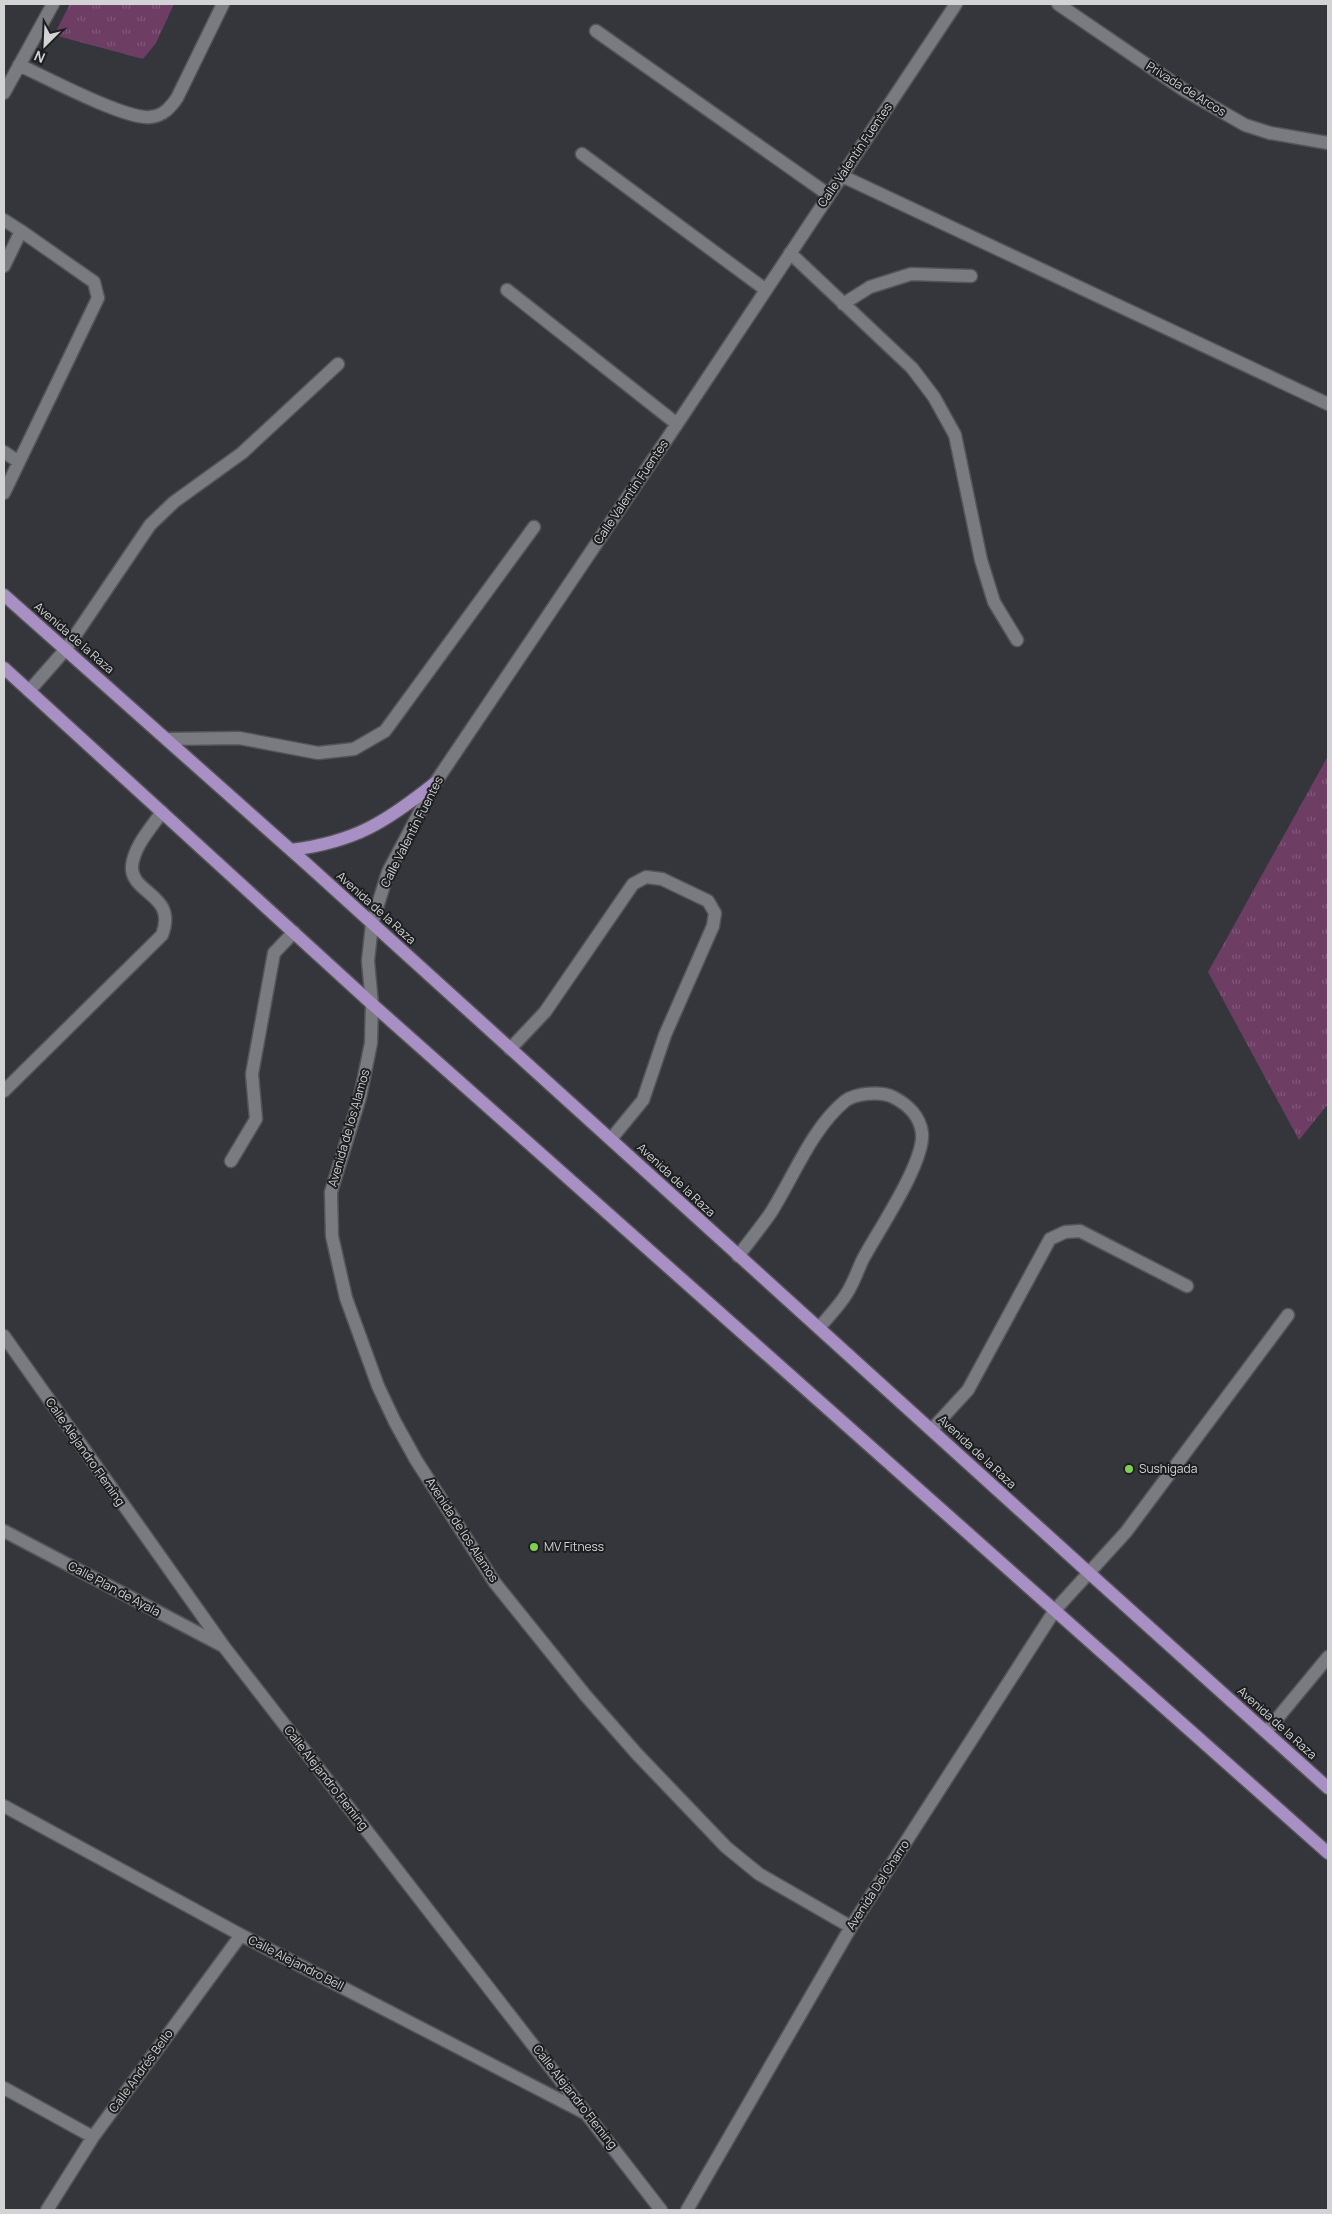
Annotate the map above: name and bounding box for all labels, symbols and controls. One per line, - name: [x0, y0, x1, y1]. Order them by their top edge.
- north arrow: [20, 20, 70, 70]
- text: N: [31, 47, 48, 68]
- street label: Privada de Arcos: [1143, 57, 1229, 120]
- street label: Calle Valentín Fuentes: [813, 99, 896, 210]
- street label: Calle Valentín Fuentes: [589, 436, 672, 547]
- street label: Avenida de la Raza: [31, 598, 118, 677]
- street label: Calle Valentín Fuentes: [376, 773, 447, 890]
- street label: Avenida de la Raza: [333, 867, 420, 948]
- street label: Avenida de los Alamos: [324, 1067, 373, 1189]
- street label: Avenida de la Raza: [634, 1139, 719, 1220]
- street label: Calle Alejandro Fleming: [42, 1394, 129, 1509]
- street label: Avenida de la Raza: [935, 1411, 1020, 1492]
- place label: Sushigada: [1139, 1460, 1197, 1477]
- marker: Sushigada: [1123, 1463, 1135, 1475]
- street label: Avenida de los Alamos: [422, 1474, 503, 1585]
- place label: MV Fitness: [544, 1538, 604, 1555]
- marker: MV Fitness: [528, 1541, 540, 1553]
- street label: Calle Plan de Ayala: [65, 1557, 163, 1620]
- street label: Avenida de la Raza: [1234, 1682, 1321, 1763]
- street label: Calle Alejandro Fleming: [280, 1722, 373, 1833]
- street label: Avenida Del Charro: [842, 1836, 913, 1933]
- street label: Calle Alejandro Bell: [245, 1931, 347, 1994]
- street label: Calle Andrés Bello: [105, 2026, 177, 2116]
- street label: Calle Alejandro Fleming: [529, 2041, 622, 2152]

